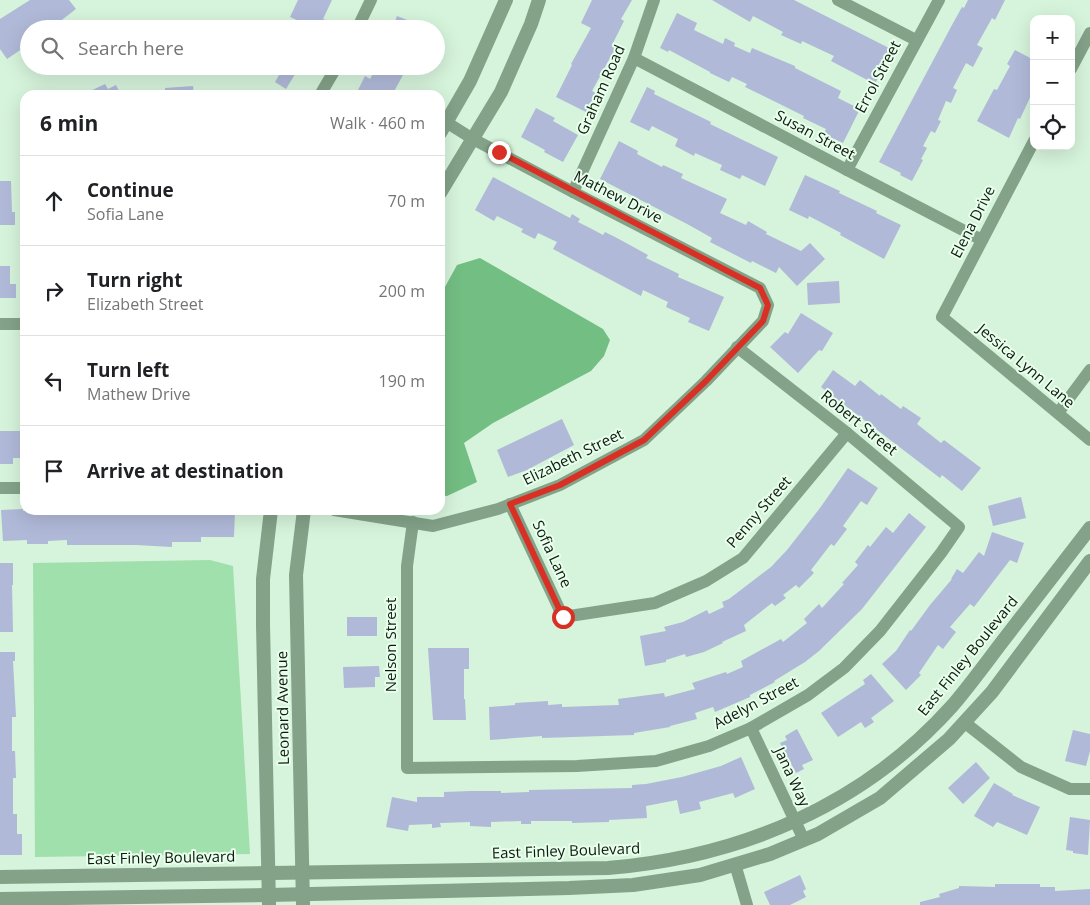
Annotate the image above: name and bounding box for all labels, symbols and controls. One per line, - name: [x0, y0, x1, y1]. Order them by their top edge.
- map controls: [1030, 15, 1075, 150]
- button: +: [1030, 15, 1075, 60]
- search box: [20, 20, 445, 75]
- icon: search: [38, 34, 66, 62]
- text: Search here: [78, 35, 184, 61]
- street label: Errol Street: [850, 37, 905, 116]
- street label: Graham Road: [571, 41, 629, 138]
- button: −: [1030, 60, 1075, 105]
- street label: Susan Street: [772, 105, 859, 164]
- button: locate: [1030, 105, 1075, 150]
- text: 6 min: [40, 109, 98, 137]
- text: Walk · 460 m: [330, 112, 425, 134]
- route end: [488, 141, 511, 164]
- street label: Mathew Drive: [571, 165, 666, 227]
- text: Continue: [87, 177, 174, 203]
- street label: Elena Drive: [945, 182, 999, 261]
- icon: ahead: [40, 187, 68, 215]
- text: 70 m: [388, 190, 425, 212]
- text: Sofia Lane: [87, 203, 164, 225]
- text: Turn right: [87, 267, 182, 293]
- icon: right: [40, 277, 68, 305]
- text: 200 m: [379, 280, 425, 302]
- text: Elizabeth Street: [87, 293, 204, 315]
- street label: Jessica Lynn Lane: [972, 317, 1080, 412]
- text: Turn left: [87, 357, 169, 383]
- icon: left: [40, 367, 68, 395]
- text: 190 m: [379, 370, 425, 392]
- text: Mathew Drive: [87, 383, 191, 405]
- street label: Robert Street: [817, 385, 902, 459]
- street label: Elizabeth Street: [519, 423, 626, 489]
- icon: arrive: [40, 457, 68, 485]
- text: Arrive at destination: [87, 458, 284, 484]
- street label: Penny Street: [721, 471, 795, 552]
- street label: Sofia Lane: [529, 517, 577, 590]
- street label: East Finley Boulevard: [913, 591, 1022, 719]
- street label: Nelson Street: [380, 598, 400, 692]
- route start: [552, 606, 575, 629]
- street label: Leonard Avenue: [271, 651, 293, 765]
- street label: Adelyn Street: [710, 671, 801, 733]
- street label: Jana Way: [770, 742, 816, 810]
- street label: East Finley Boulevard: [491, 837, 641, 863]
- street label: East Finley Boulevard: [86, 846, 235, 868]

